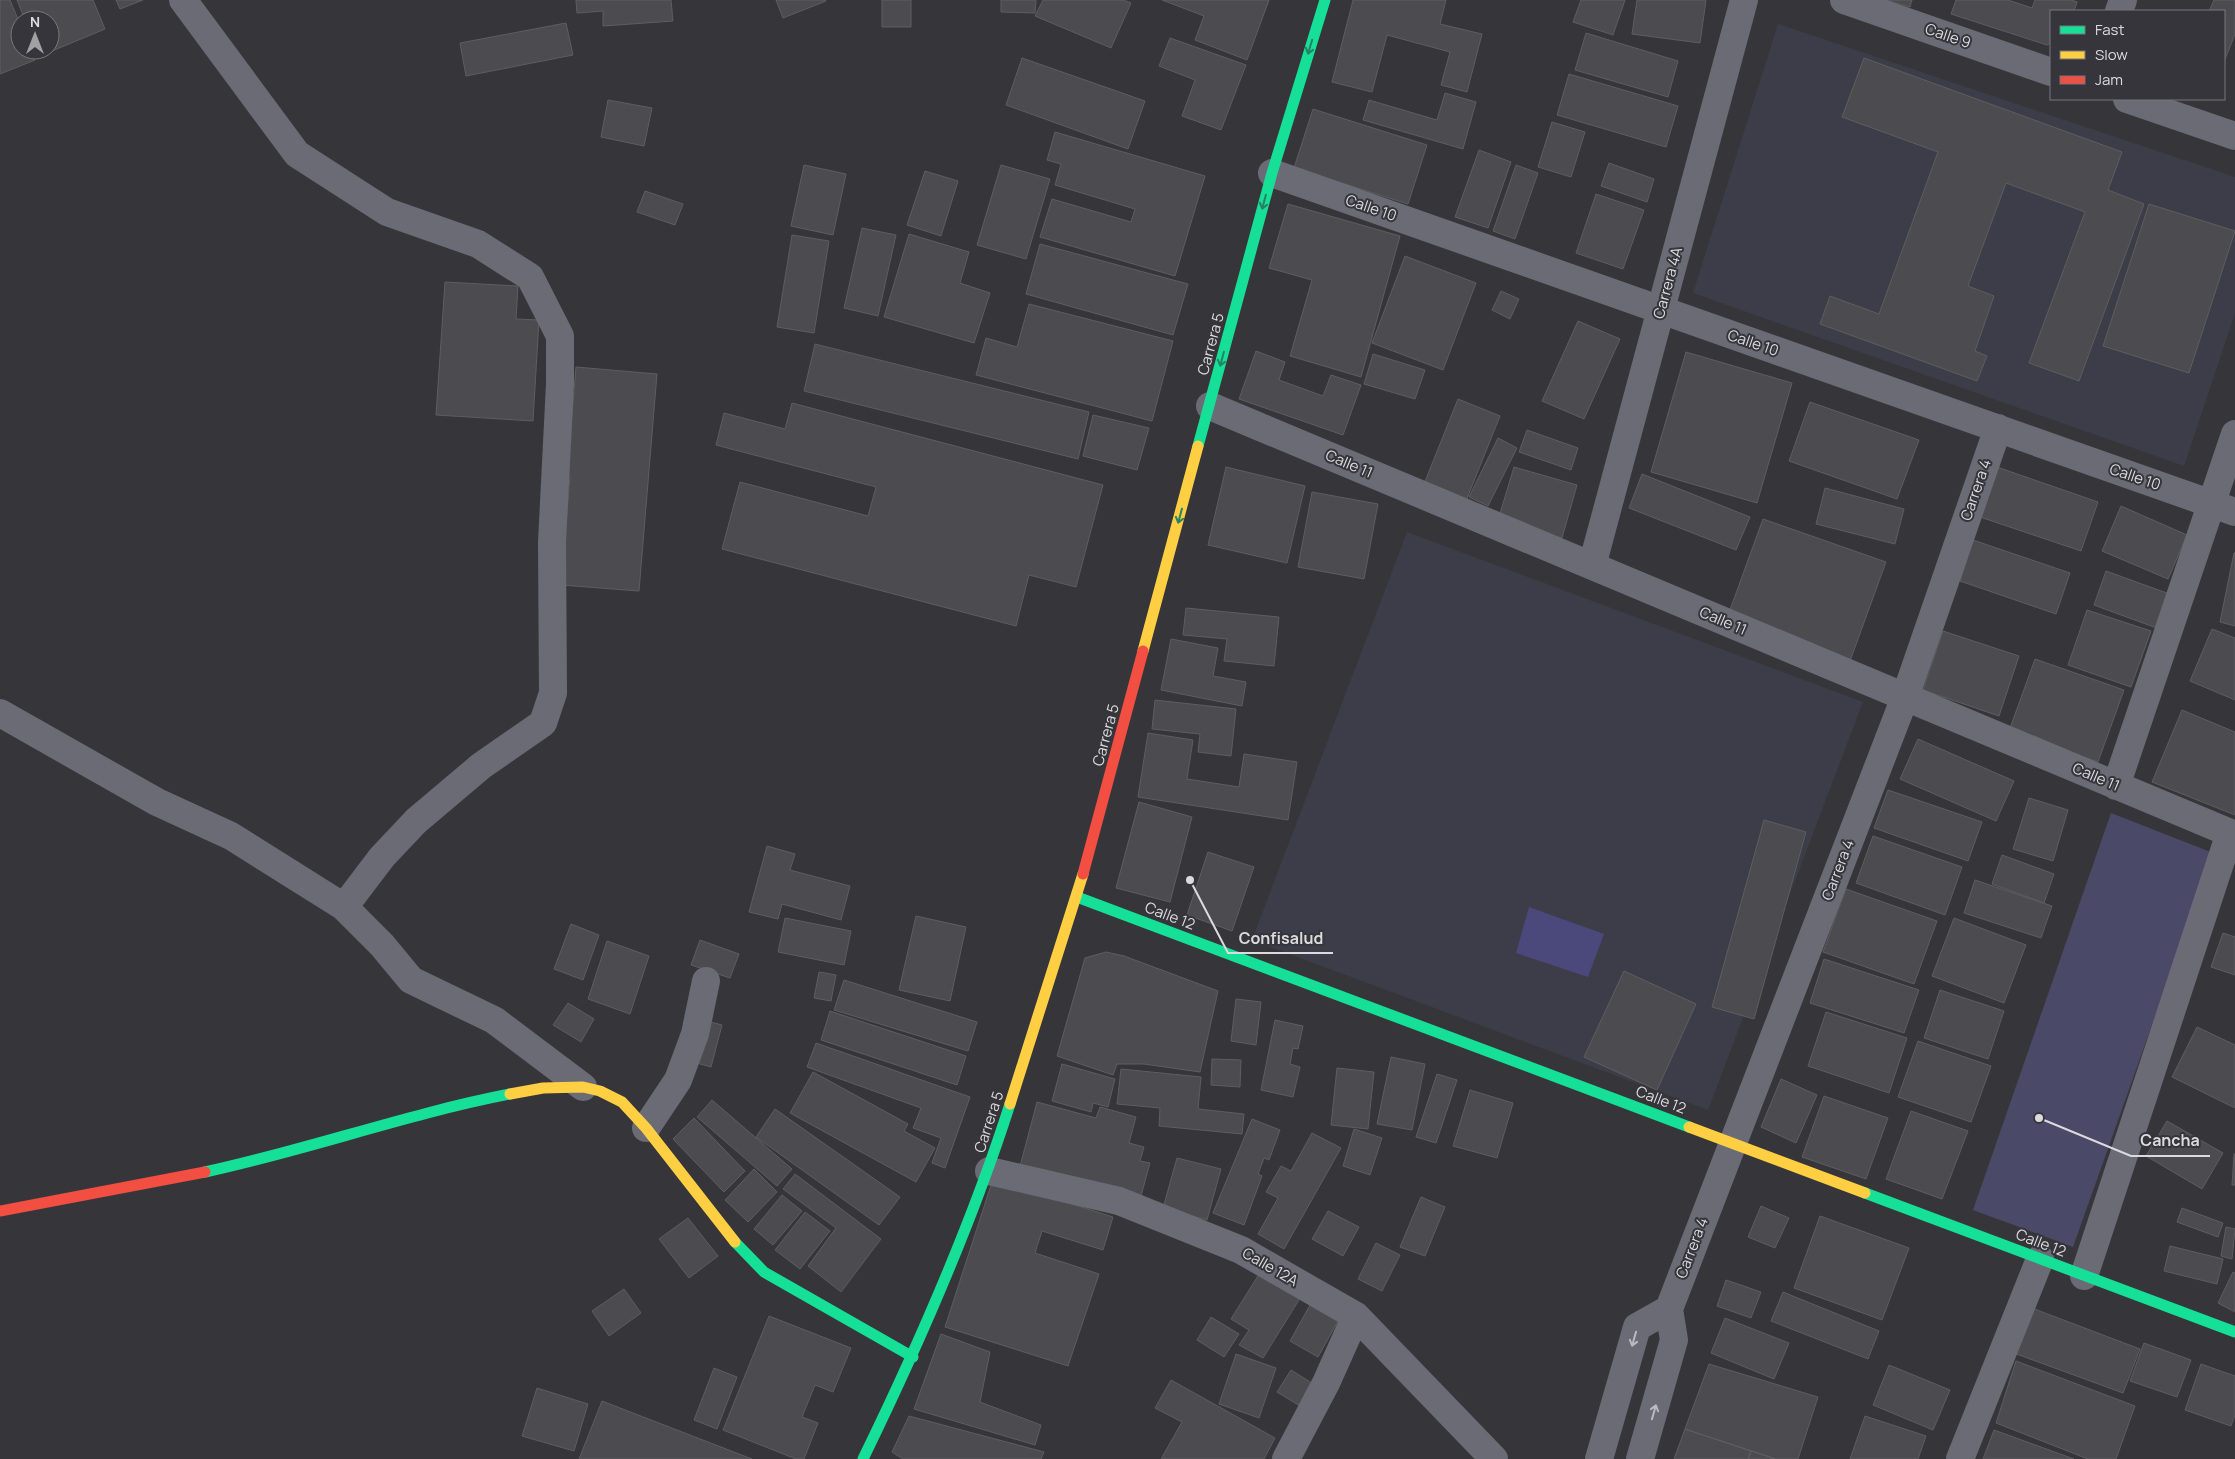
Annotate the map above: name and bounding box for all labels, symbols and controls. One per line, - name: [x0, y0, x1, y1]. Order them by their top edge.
- north arrow: [10, 10, 60, 60]
- legend: [2050, 10, 2225, 100]
- text: N: [30, 12, 40, 31]
- street label: Calle 9: [1922, 18, 1974, 53]
- text: Fast: [2095, 19, 2124, 40]
- one-way arrow: [1305, 38, 1315, 54]
- text: Slow: [2095, 44, 2128, 65]
- text: Jam: [2095, 69, 2123, 90]
- street label: Calle 10: [1343, 189, 1400, 226]
- one-way arrow: [1259, 194, 1268, 210]
- street label: Carrera 4A: [1648, 244, 1687, 321]
- street label: Carrera 5: [1192, 310, 1229, 377]
- street label: Calle 10: [1725, 324, 1782, 361]
- one-way arrow: [1217, 351, 1227, 367]
- street label: Calle 11: [1322, 444, 1376, 483]
- street label: Carrera 4: [1955, 456, 1996, 523]
- street label: Calle 10: [2107, 458, 2164, 495]
- one-way arrow: [1175, 508, 1185, 524]
- street label: Calle 11: [1696, 601, 1750, 640]
- street label: Carrera 5: [1087, 701, 1124, 768]
- street label: Calle 11: [2069, 757, 2123, 796]
- street label: Carrera 4: [1816, 836, 1859, 903]
- street label: Calle 12: [1142, 896, 1198, 935]
- callout: Confisalud: [1228, 922, 1333, 953]
- text: Confisalud: [1239, 927, 1323, 949]
- street label: Calle 12: [1633, 1080, 1689, 1119]
- street label: Carrera 5: [969, 1088, 1008, 1155]
- callout: Cancha: [2131, 1125, 2210, 1156]
- text: Cancha: [2140, 1129, 2200, 1151]
- street label: Carrera 4: [1670, 1214, 1713, 1281]
- street label: Calle 12: [2013, 1223, 2069, 1262]
- street label: Calle 12A: [1238, 1242, 1303, 1291]
- one-way arrow: [1628, 1331, 1638, 1347]
- one-way arrow: [1649, 1405, 1659, 1421]

